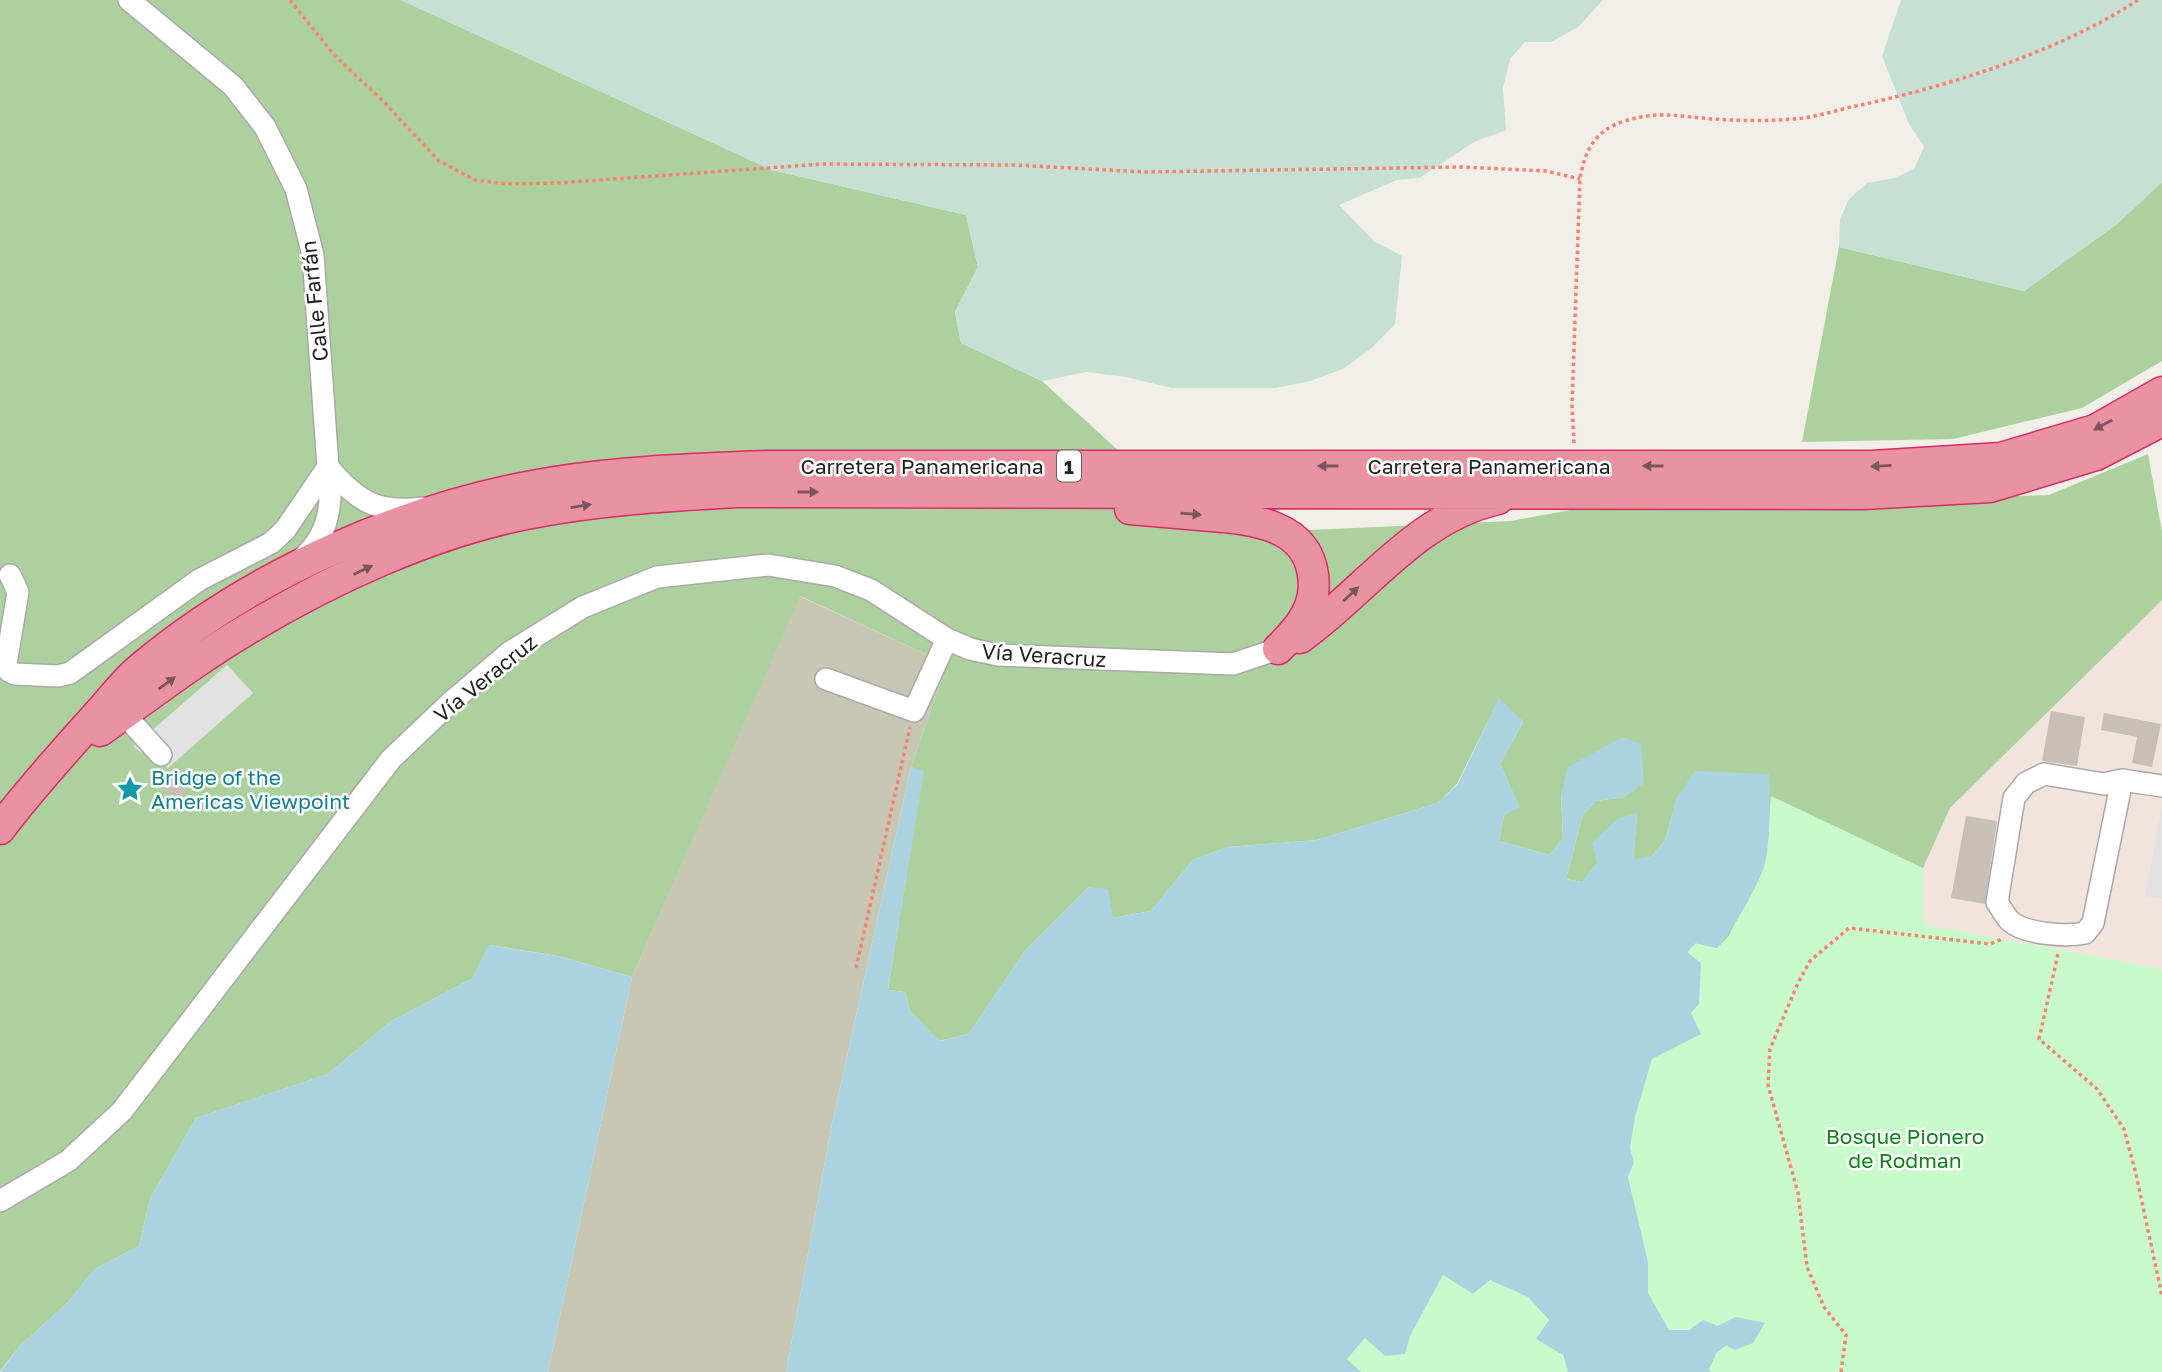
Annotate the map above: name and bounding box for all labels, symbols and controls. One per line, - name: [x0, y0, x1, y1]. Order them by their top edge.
- street label: Calle Farfán: [295, 239, 333, 363]
- one-way arrow: [2092, 419, 2112, 431]
- road number: 1: [1057, 450, 1081, 481]
- street label: Carretera Panamericana: [800, 453, 1044, 479]
- street label: Carretera Panamericana: [1367, 453, 1611, 479]
- one-way arrow: [1316, 460, 1338, 472]
- one-way arrow: [1642, 460, 1664, 472]
- one-way arrow: [1869, 460, 1891, 471]
- one-way arrow: [797, 486, 819, 498]
- one-way arrow: [570, 500, 592, 511]
- one-way arrow: [1180, 509, 1202, 520]
- one-way arrow: [353, 564, 374, 575]
- one-way arrow: [1342, 586, 1359, 602]
- street label: Vía Veracruz: [428, 629, 542, 727]
- street label: Vía Veracruz: [981, 638, 1107, 672]
- one-way arrow: [158, 676, 176, 690]
- place label: Bridge of the Americas Viewpoint: [151, 764, 350, 814]
- place icon: Bridge of the Americas Viewpoint: [115, 774, 145, 804]
- park label: Bosque Pionero de Rodman: [1826, 1123, 1984, 1173]

